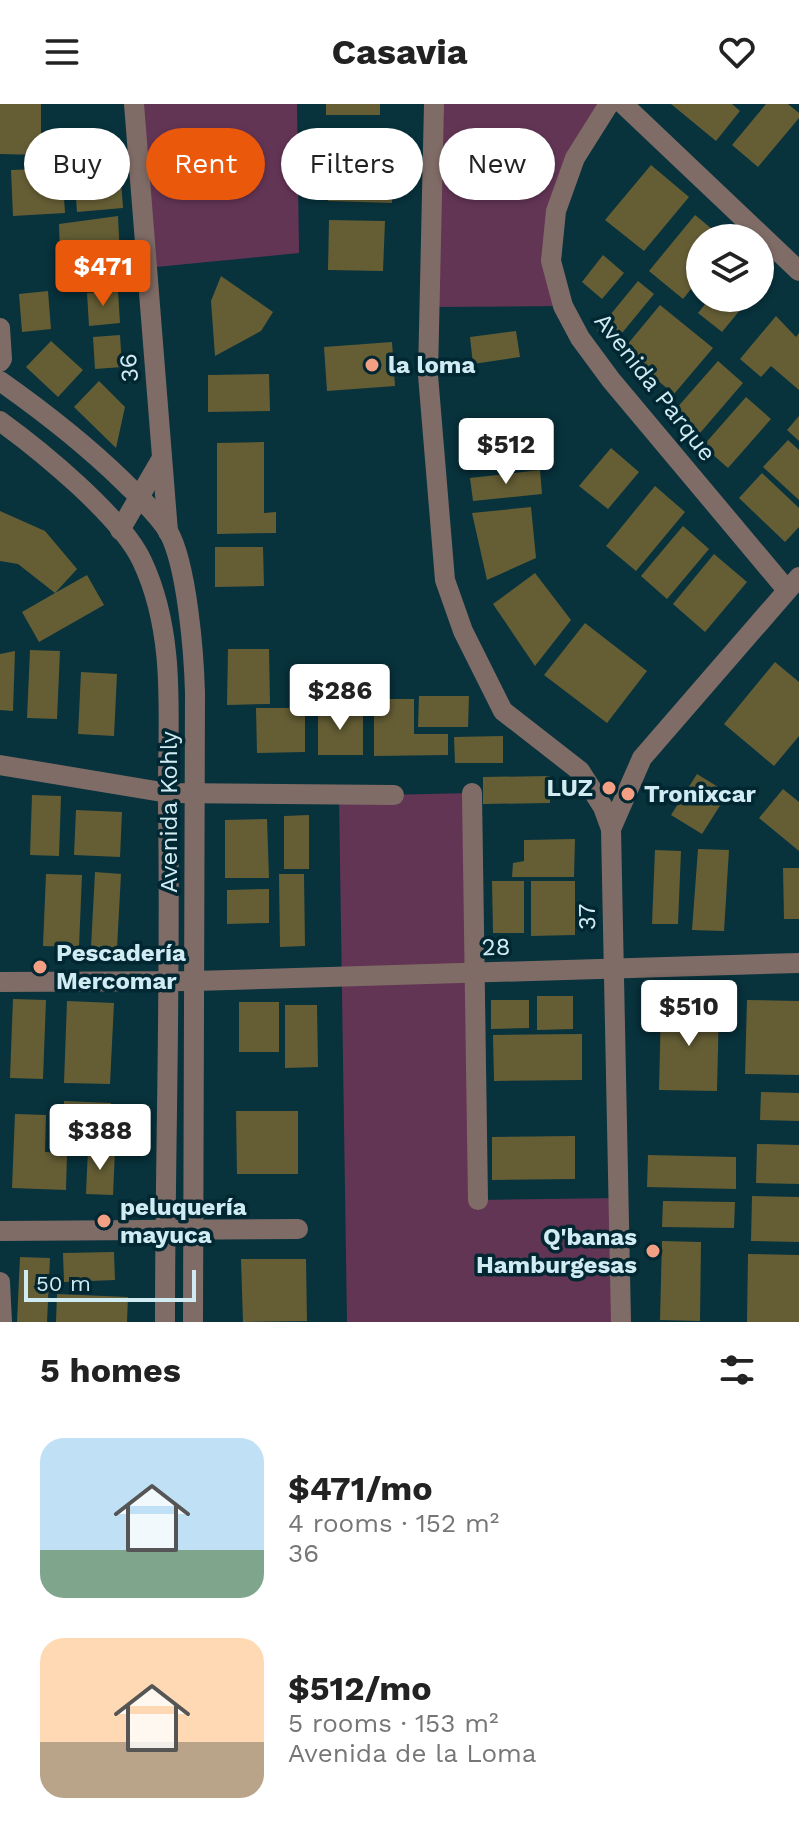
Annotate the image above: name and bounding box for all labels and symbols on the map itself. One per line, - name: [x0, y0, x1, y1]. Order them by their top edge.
- pin: $471: [56, 240, 150, 308]
- street label: Avenida Parque: [588, 307, 722, 467]
- place label: la loma: [388, 351, 475, 379]
- street label: 36: [114, 353, 144, 383]
- marker: la loma: [363, 356, 381, 374]
- pin: $512: [459, 418, 553, 486]
- pin: $286: [293, 664, 387, 732]
- street label: Avenida Kohly: [155, 730, 183, 893]
- place label: LUZ: [546, 774, 593, 802]
- marker: LUZ: [600, 779, 618, 797]
- place label: Tronixcar: [644, 780, 757, 808]
- marker: Tronixcar: [619, 785, 637, 803]
- street label: 37: [573, 904, 601, 930]
- street label: 28: [481, 933, 511, 961]
- place label: Pescadería Mercomar: [56, 939, 186, 995]
- marker: Pescadería Mercomar: [31, 958, 49, 976]
- pin: $510: [642, 980, 736, 1048]
- pin: $388: [53, 1104, 147, 1172]
- place label: peluquería mayuca: [120, 1193, 247, 1249]
- marker: peluquería mayuca: [95, 1212, 113, 1230]
- place label: Q'banas Hamburgesas: [476, 1223, 637, 1279]
- marker: Q'banas Hamburgesas: [644, 1242, 662, 1260]
- scale bar: [24, 1266, 196, 1302]

